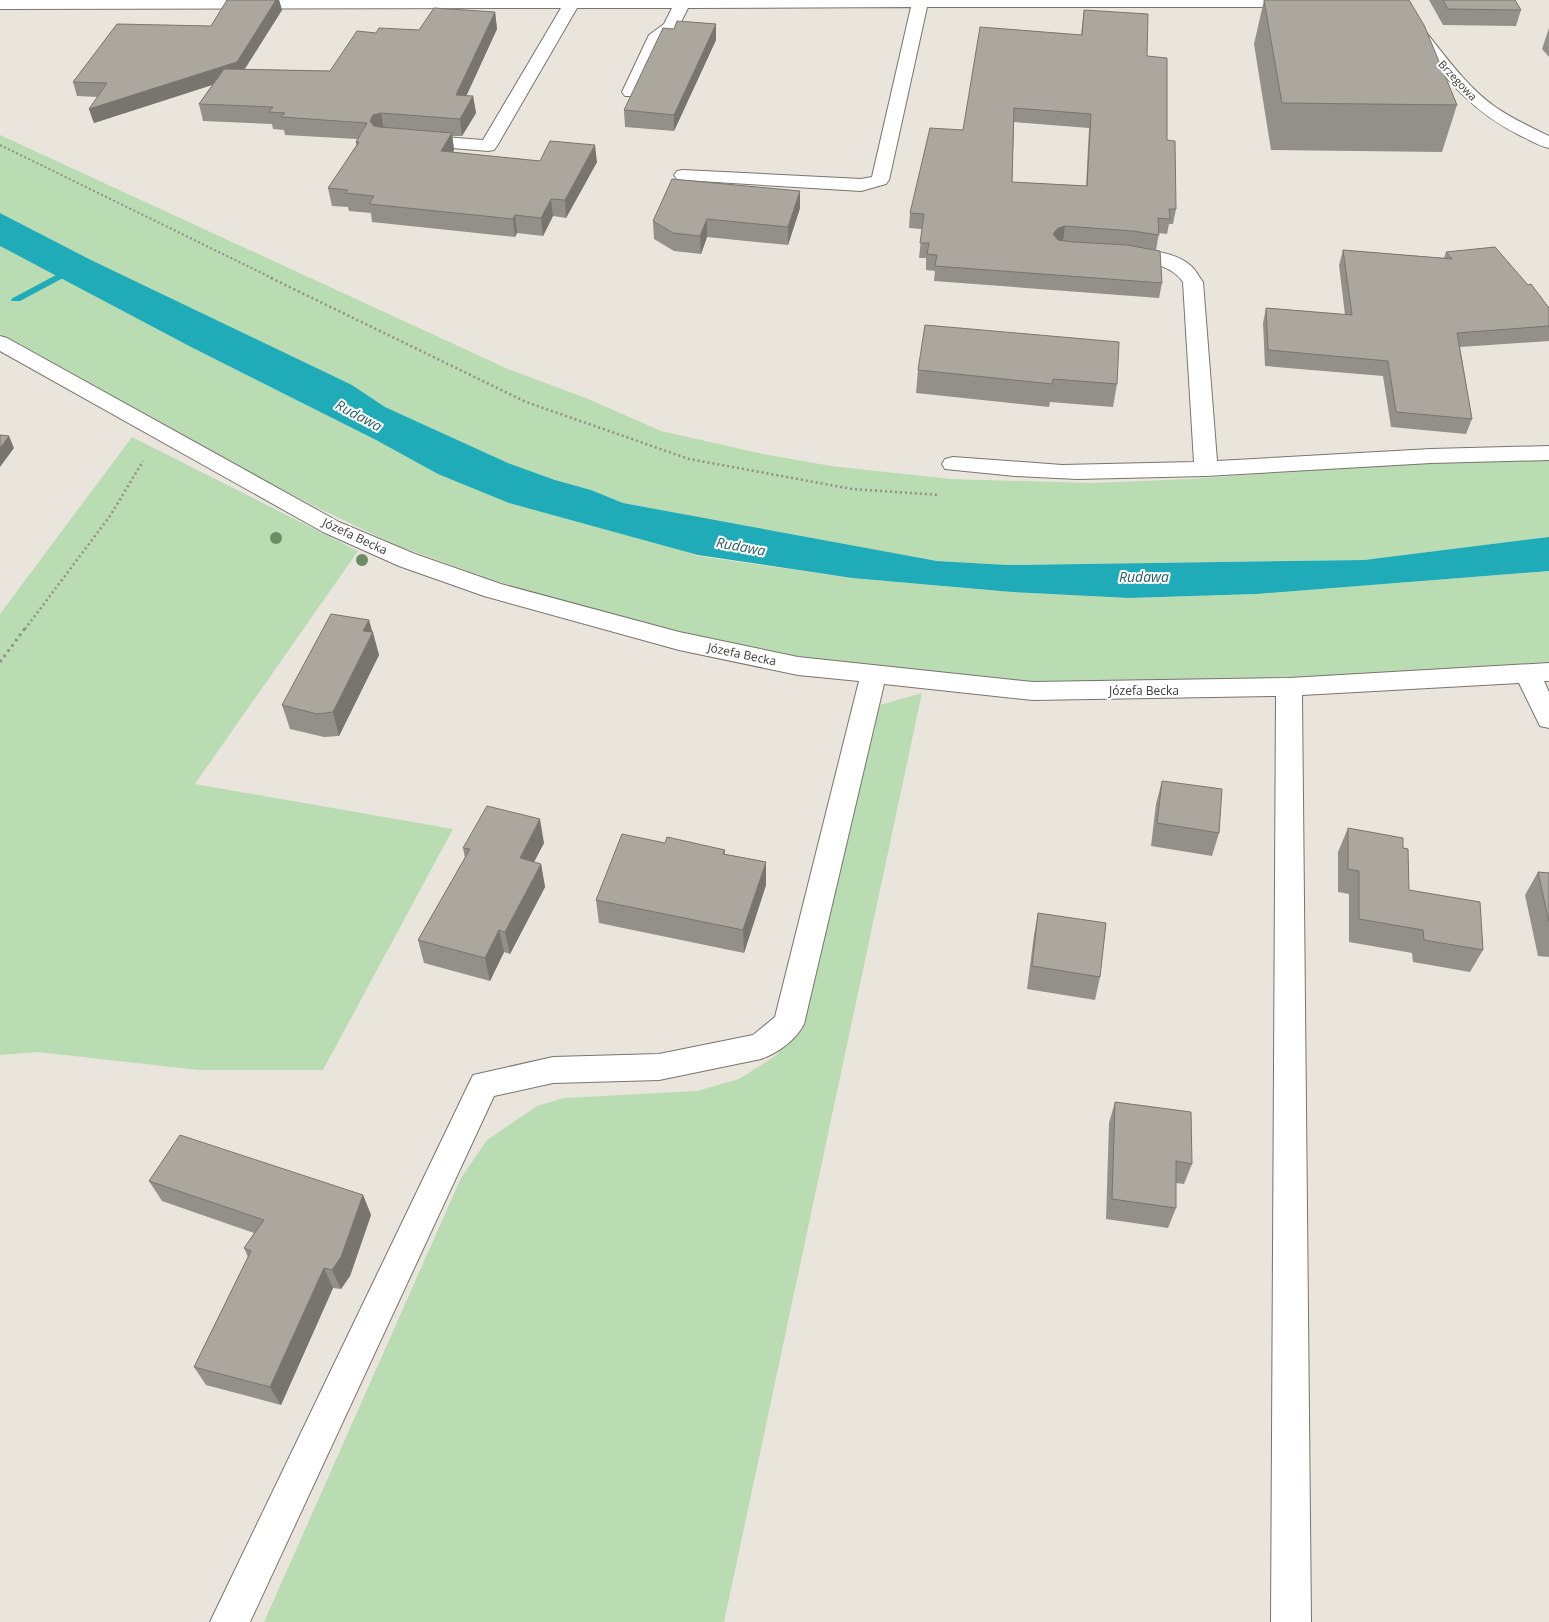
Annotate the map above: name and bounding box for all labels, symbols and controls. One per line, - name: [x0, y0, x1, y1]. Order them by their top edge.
- street label: Brzegowa: [1435, 57, 1481, 103]
- water label: Rudawa: [332, 395, 386, 435]
- street label: Józefa Becka: [319, 513, 390, 558]
- water label: Rudawa: [715, 532, 767, 560]
- water label: Rudawa: [1119, 567, 1169, 586]
- street label: Józefa Becka: [705, 638, 778, 670]
- street label: Józefa Becka: [1108, 682, 1179, 699]

